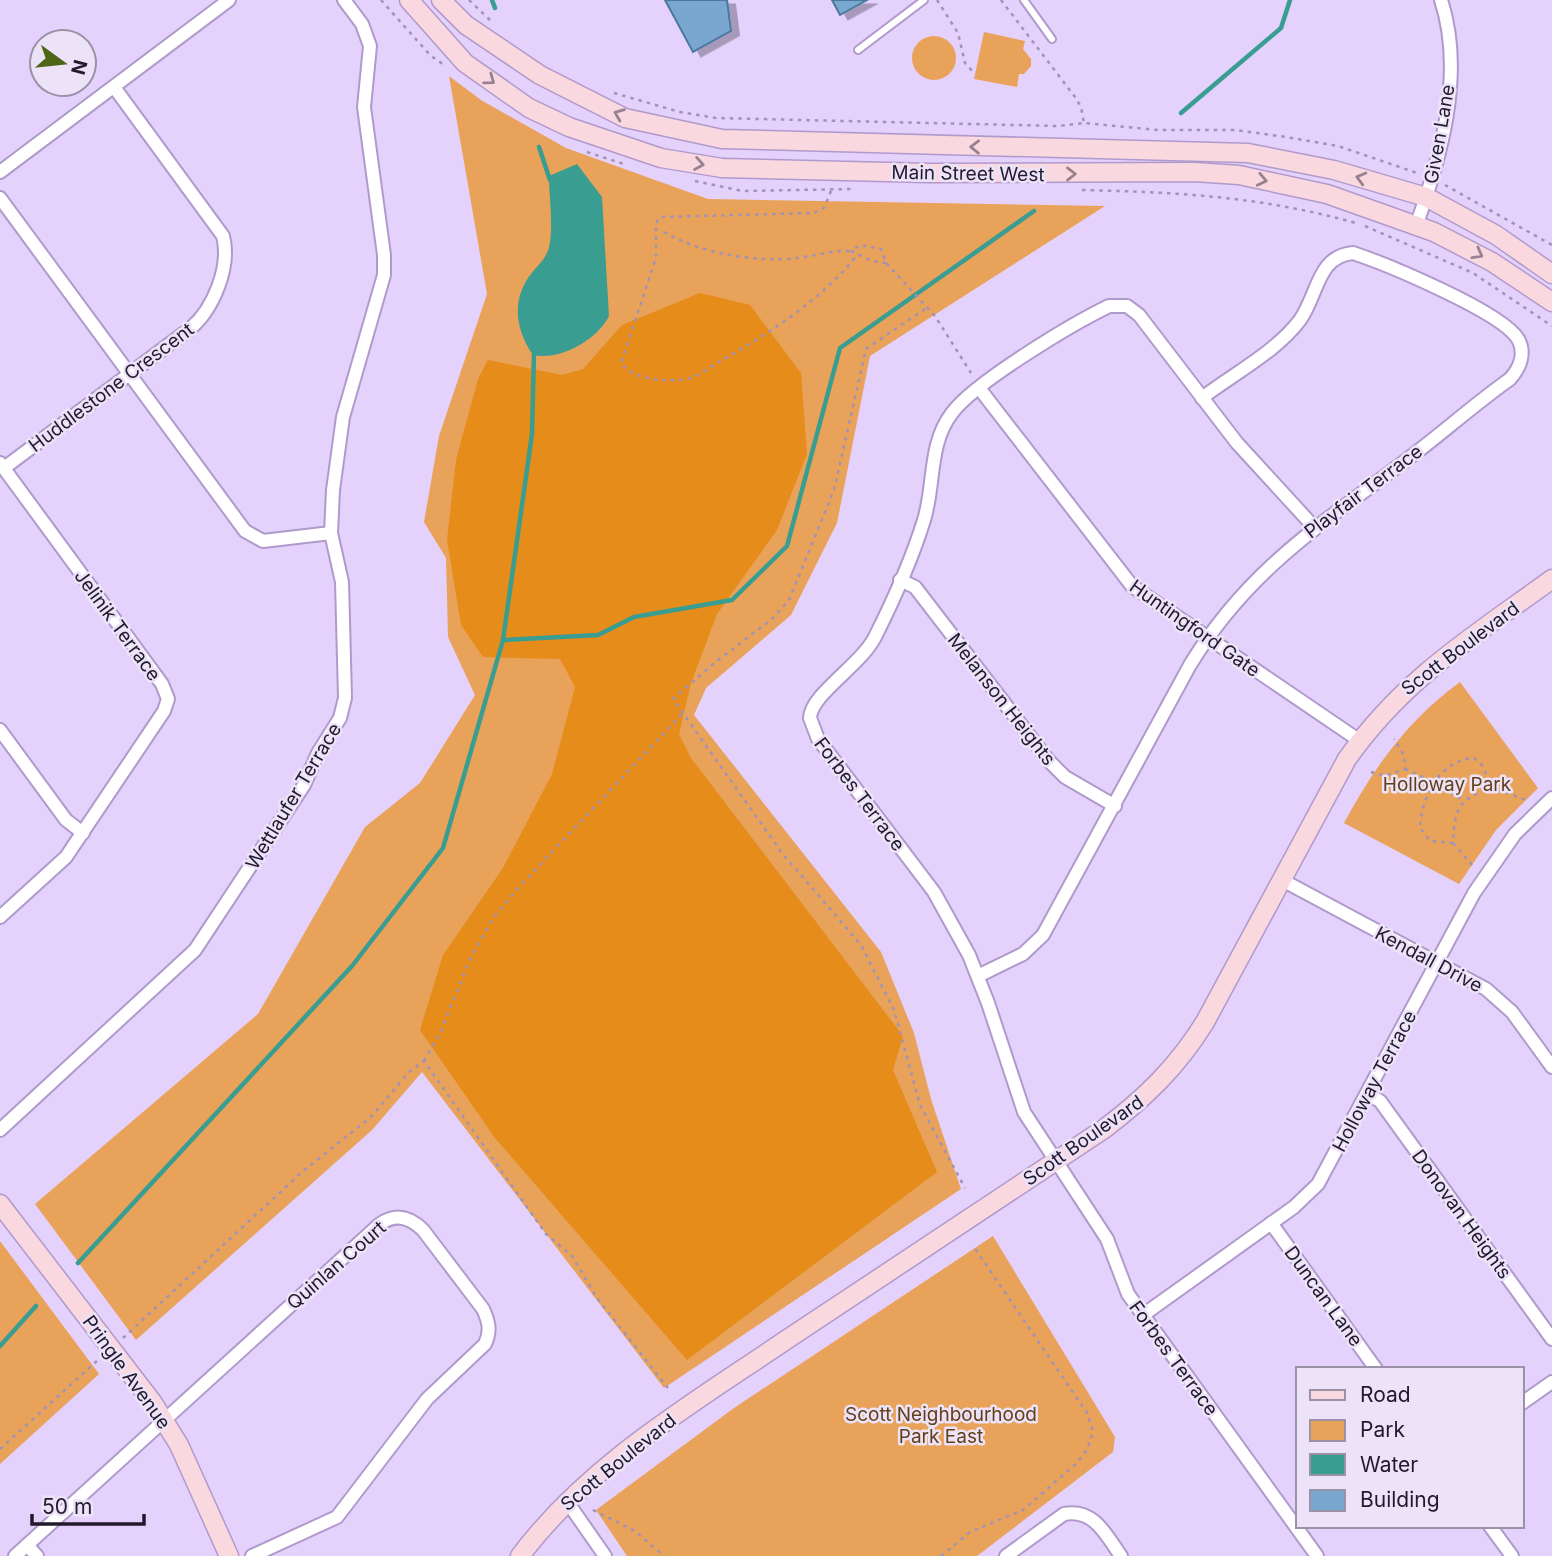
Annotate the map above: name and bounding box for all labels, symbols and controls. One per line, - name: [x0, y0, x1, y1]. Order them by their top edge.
- north arrow: [28, 28, 98, 98]
- text: N: [66, 57, 92, 77]
- one-way arrow: [482, 72, 495, 85]
- street label: Given Lane: [1419, 83, 1460, 186]
- one-way arrow: [614, 109, 626, 123]
- one-way arrow: [970, 139, 980, 155]
- one-way arrow: [693, 156, 705, 171]
- street label: Main Street West: [891, 161, 1045, 186]
- one-way arrow: [1065, 166, 1076, 181]
- one-way arrow: [1355, 171, 1367, 186]
- one-way arrow: [1256, 172, 1268, 187]
- one-way arrow: [1471, 246, 1483, 259]
- street label: Huddlestone Crescent: [24, 318, 198, 457]
- street label: Playfair Terrace: [1300, 440, 1427, 543]
- street label: Jelinik Terrace: [70, 565, 166, 685]
- street label: Huntingford Gate: [1125, 575, 1264, 682]
- street label: Scott Boulevard: [1397, 597, 1524, 700]
- street label: Melanson Heights: [943, 629, 1060, 770]
- street label: Wettlaufer Terrace: [241, 719, 346, 874]
- street label: Forbes Terrace: [809, 733, 910, 856]
- park label: Holloway Park: [1383, 773, 1512, 796]
- street label: Kendall Drive: [1371, 922, 1486, 997]
- street label: Holloway Terrace: [1327, 1007, 1421, 1156]
- street label: Scott Boulevard: [1019, 1090, 1148, 1191]
- street label: Donovan Heights: [1407, 1145, 1516, 1283]
- street label: Quinlan Court: [282, 1216, 391, 1315]
- street label: Duncan Lane: [1280, 1242, 1368, 1351]
- street label: Forbes Terrace: [1124, 1296, 1223, 1420]
- street label: Pringle Avenue: [78, 1311, 176, 1434]
- legend: [1296, 1367, 1524, 1528]
- text: Road: [1360, 1382, 1411, 1407]
- park label: Scott Neighbourhood Park East: [845, 1403, 1037, 1448]
- street label: Scott Boulevard: [556, 1409, 681, 1516]
- text: Park: [1360, 1417, 1405, 1442]
- text: Water: [1360, 1452, 1418, 1477]
- scale bar: [32, 1482, 144, 1526]
- text: Building: [1360, 1487, 1440, 1512]
- text: 50 m: [42, 1494, 92, 1519]

